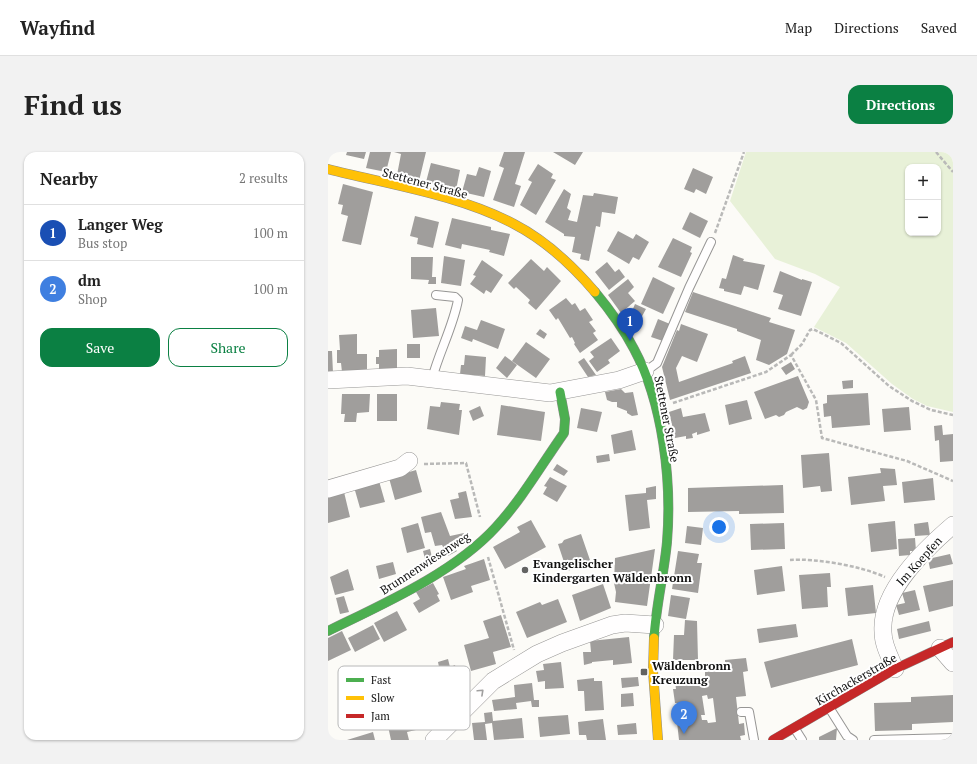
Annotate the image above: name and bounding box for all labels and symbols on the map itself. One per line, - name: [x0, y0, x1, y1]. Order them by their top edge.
- street label: Stettener Straße: [381, 164, 469, 202]
- pin: 1: [617, 308, 643, 341]
- street label: Stettener Straße: [651, 374, 683, 464]
- your location: [709, 517, 729, 537]
- street label: Brunnenwiesenweg: [377, 528, 473, 598]
- street label: Im Koepfen: [893, 533, 945, 589]
- place label: Evangelischer Kindergarten Wäldenbronn: [533, 556, 692, 585]
- marker: Evangelischer Kindergarten Wäldenbronn: [520, 565, 530, 575]
- street label: Kirchackerstraße: [813, 650, 899, 708]
- place label: Wäldenbronn Kreuzung: [652, 658, 731, 687]
- legend: [338, 666, 470, 730]
- marker: Wäldenbronn Kreuzung: [639, 667, 649, 677]
- text: Fast: [371, 673, 391, 687]
- one-way arrow: [476, 690, 483, 697]
- text: Slow: [371, 691, 395, 705]
- pin: 2: [671, 701, 697, 734]
- text: Jam: [371, 709, 390, 723]

